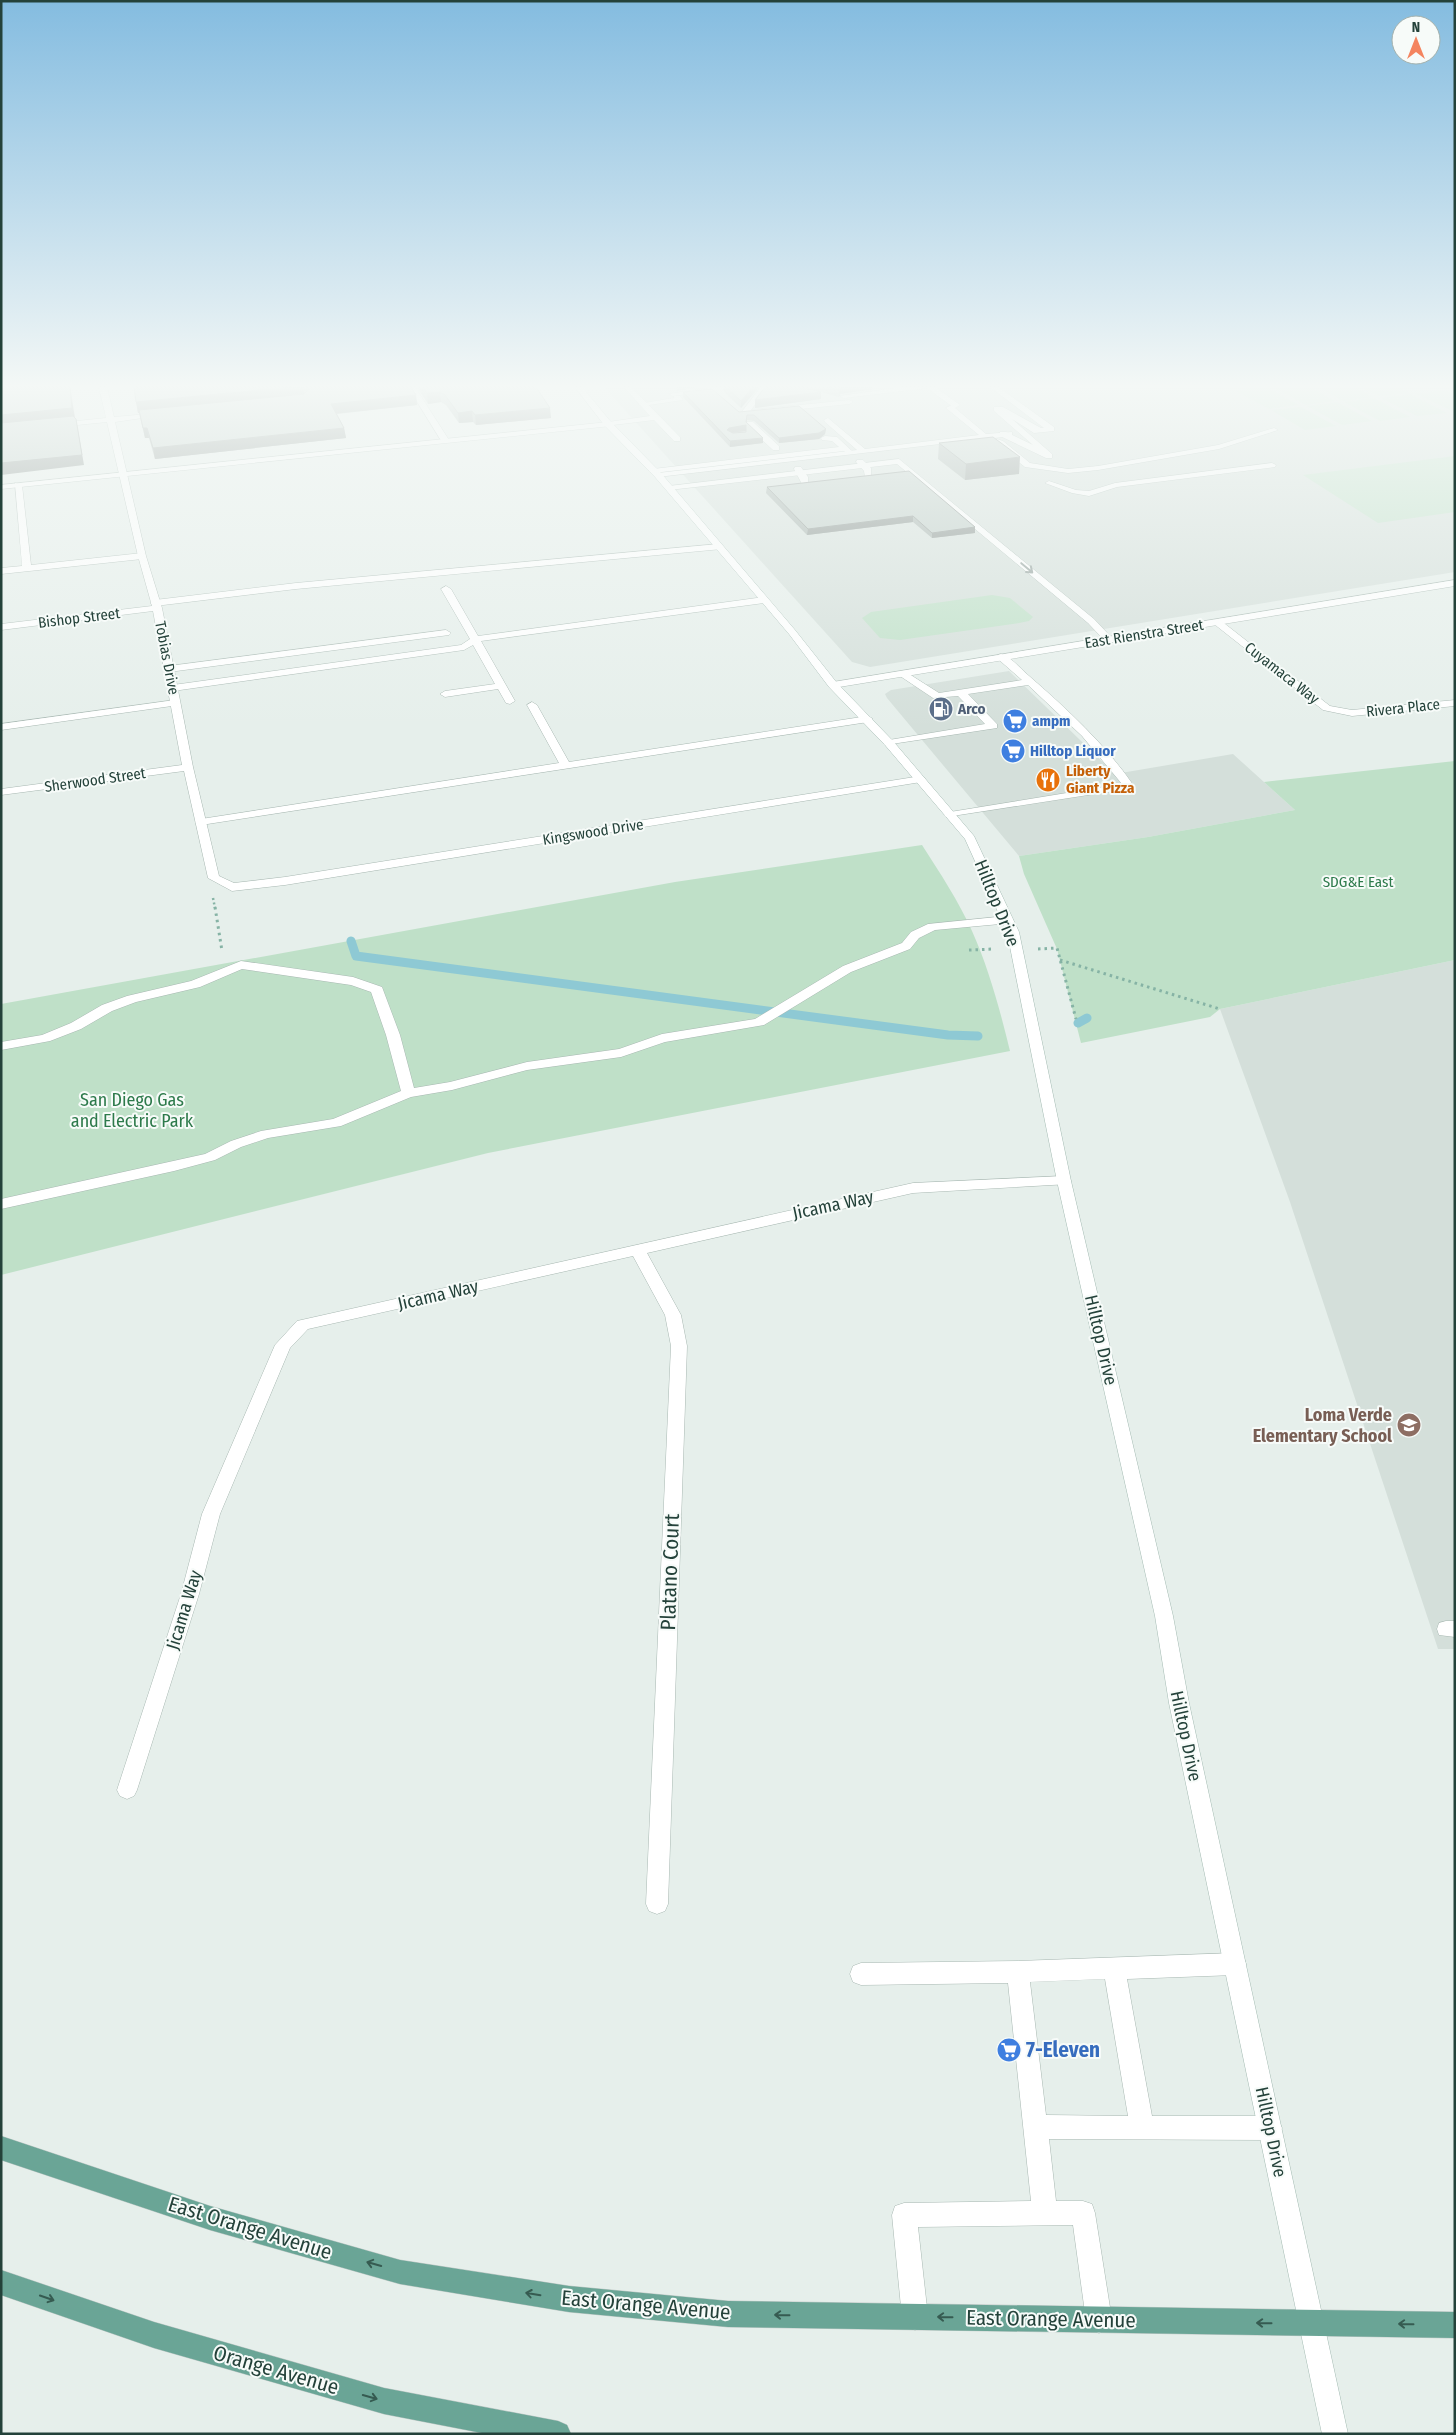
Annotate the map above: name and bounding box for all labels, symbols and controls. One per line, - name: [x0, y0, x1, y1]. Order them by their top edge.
- north arrow: [1391, 15, 1441, 65]
- text: N: [1412, 19, 1420, 36]
- one-way arrow: [1020, 562, 1033, 573]
- street label: Bishop Street: [37, 604, 121, 632]
- street label: East Rienstra Street: [1083, 616, 1205, 652]
- street label: Tobias Drive: [151, 620, 183, 696]
- street label: Cuyamaca Way: [1241, 638, 1323, 708]
- street label: Rivera Place: [1365, 695, 1441, 721]
- fuel station icon: Arco: [928, 696, 954, 722]
- place label: Arco: [957, 700, 985, 718]
- supermarket icon: ampm: [1002, 708, 1028, 734]
- place label: ampm: [1032, 712, 1071, 730]
- supermarket icon: Hilltop Liquor: [1000, 738, 1026, 764]
- place label: Hilltop Liquor: [1030, 742, 1116, 760]
- place label: Liberty Giant Pizza: [1066, 762, 1135, 797]
- street label: Sherwood Street: [43, 764, 147, 796]
- restaurant icon: Liberty Giant Pizza: [1035, 767, 1061, 793]
- street label: Kingswood Drive: [541, 815, 645, 849]
- street label: Hilltop Drive: [970, 856, 1024, 950]
- park label: SDG&E East: [1323, 873, 1393, 891]
- park label: San Diego Gas and Electric Park: [71, 1089, 194, 1132]
- street label: Jicama Way: [791, 1186, 875, 1224]
- street label: Jicama Way: [395, 1275, 481, 1315]
- street label: Hilltop Drive: [1080, 1293, 1122, 1387]
- place label: Loma Verde Elementary School: [1253, 1404, 1392, 1447]
- school or university icon: Loma Verde Elementary School: [1396, 1412, 1422, 1438]
- street label: Platano Court: [655, 1513, 685, 1631]
- street label: Jicama Way: [161, 1567, 207, 1653]
- street label: Hilltop Drive: [1166, 1689, 1206, 1783]
- supermarket icon: 7-Eleven: [996, 2037, 1022, 2063]
- place label: 7-Eleven: [1026, 2037, 1100, 2063]
- street label: Hilltop Drive: [1251, 2085, 1291, 2179]
- street label: East Orange Avenue: [165, 2191, 335, 2265]
- one-way arrow: [366, 2259, 382, 2269]
- street label: East Orange Avenue: [560, 2285, 732, 2325]
- one-way arrow: [526, 2288, 542, 2298]
- one-way arrow: [39, 2294, 55, 2303]
- street label: East Orange Avenue: [966, 2305, 1136, 2333]
- one-way arrow: [775, 2310, 791, 2320]
- one-way arrow: [937, 2313, 953, 2322]
- one-way arrow: [1256, 2318, 1272, 2328]
- one-way arrow: [1398, 2319, 1414, 2329]
- street label: Orange Avenue: [210, 2340, 342, 2400]
- one-way arrow: [362, 2392, 378, 2402]

